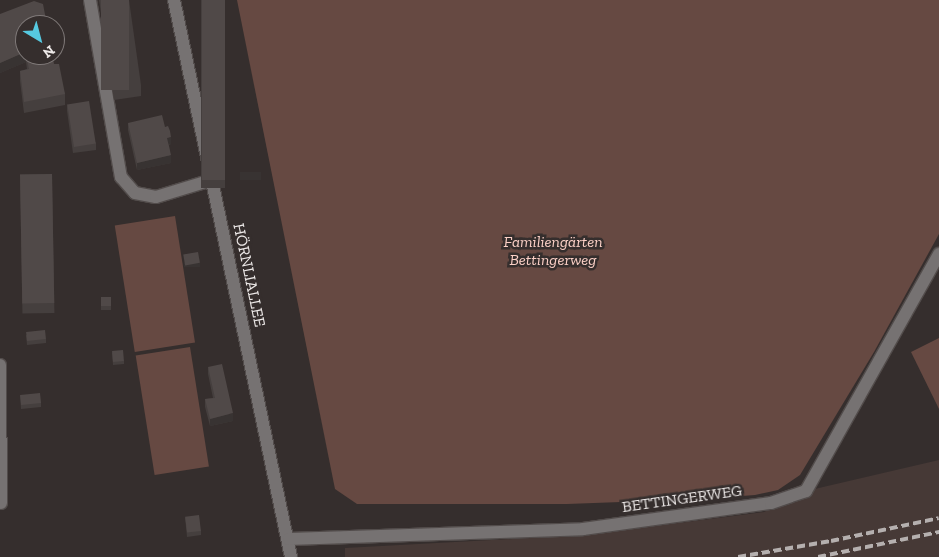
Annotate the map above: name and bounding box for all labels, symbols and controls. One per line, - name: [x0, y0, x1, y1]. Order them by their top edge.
- north arrow: [15, 15, 65, 65]
- text: N: [39, 42, 58, 62]
- street label: HÖRNLIALLEE: [229, 221, 269, 329]
- park label: Familiengärten Bettingerweg: [503, 232, 603, 270]
- street label: BETTINGERWEG: [621, 481, 743, 517]

